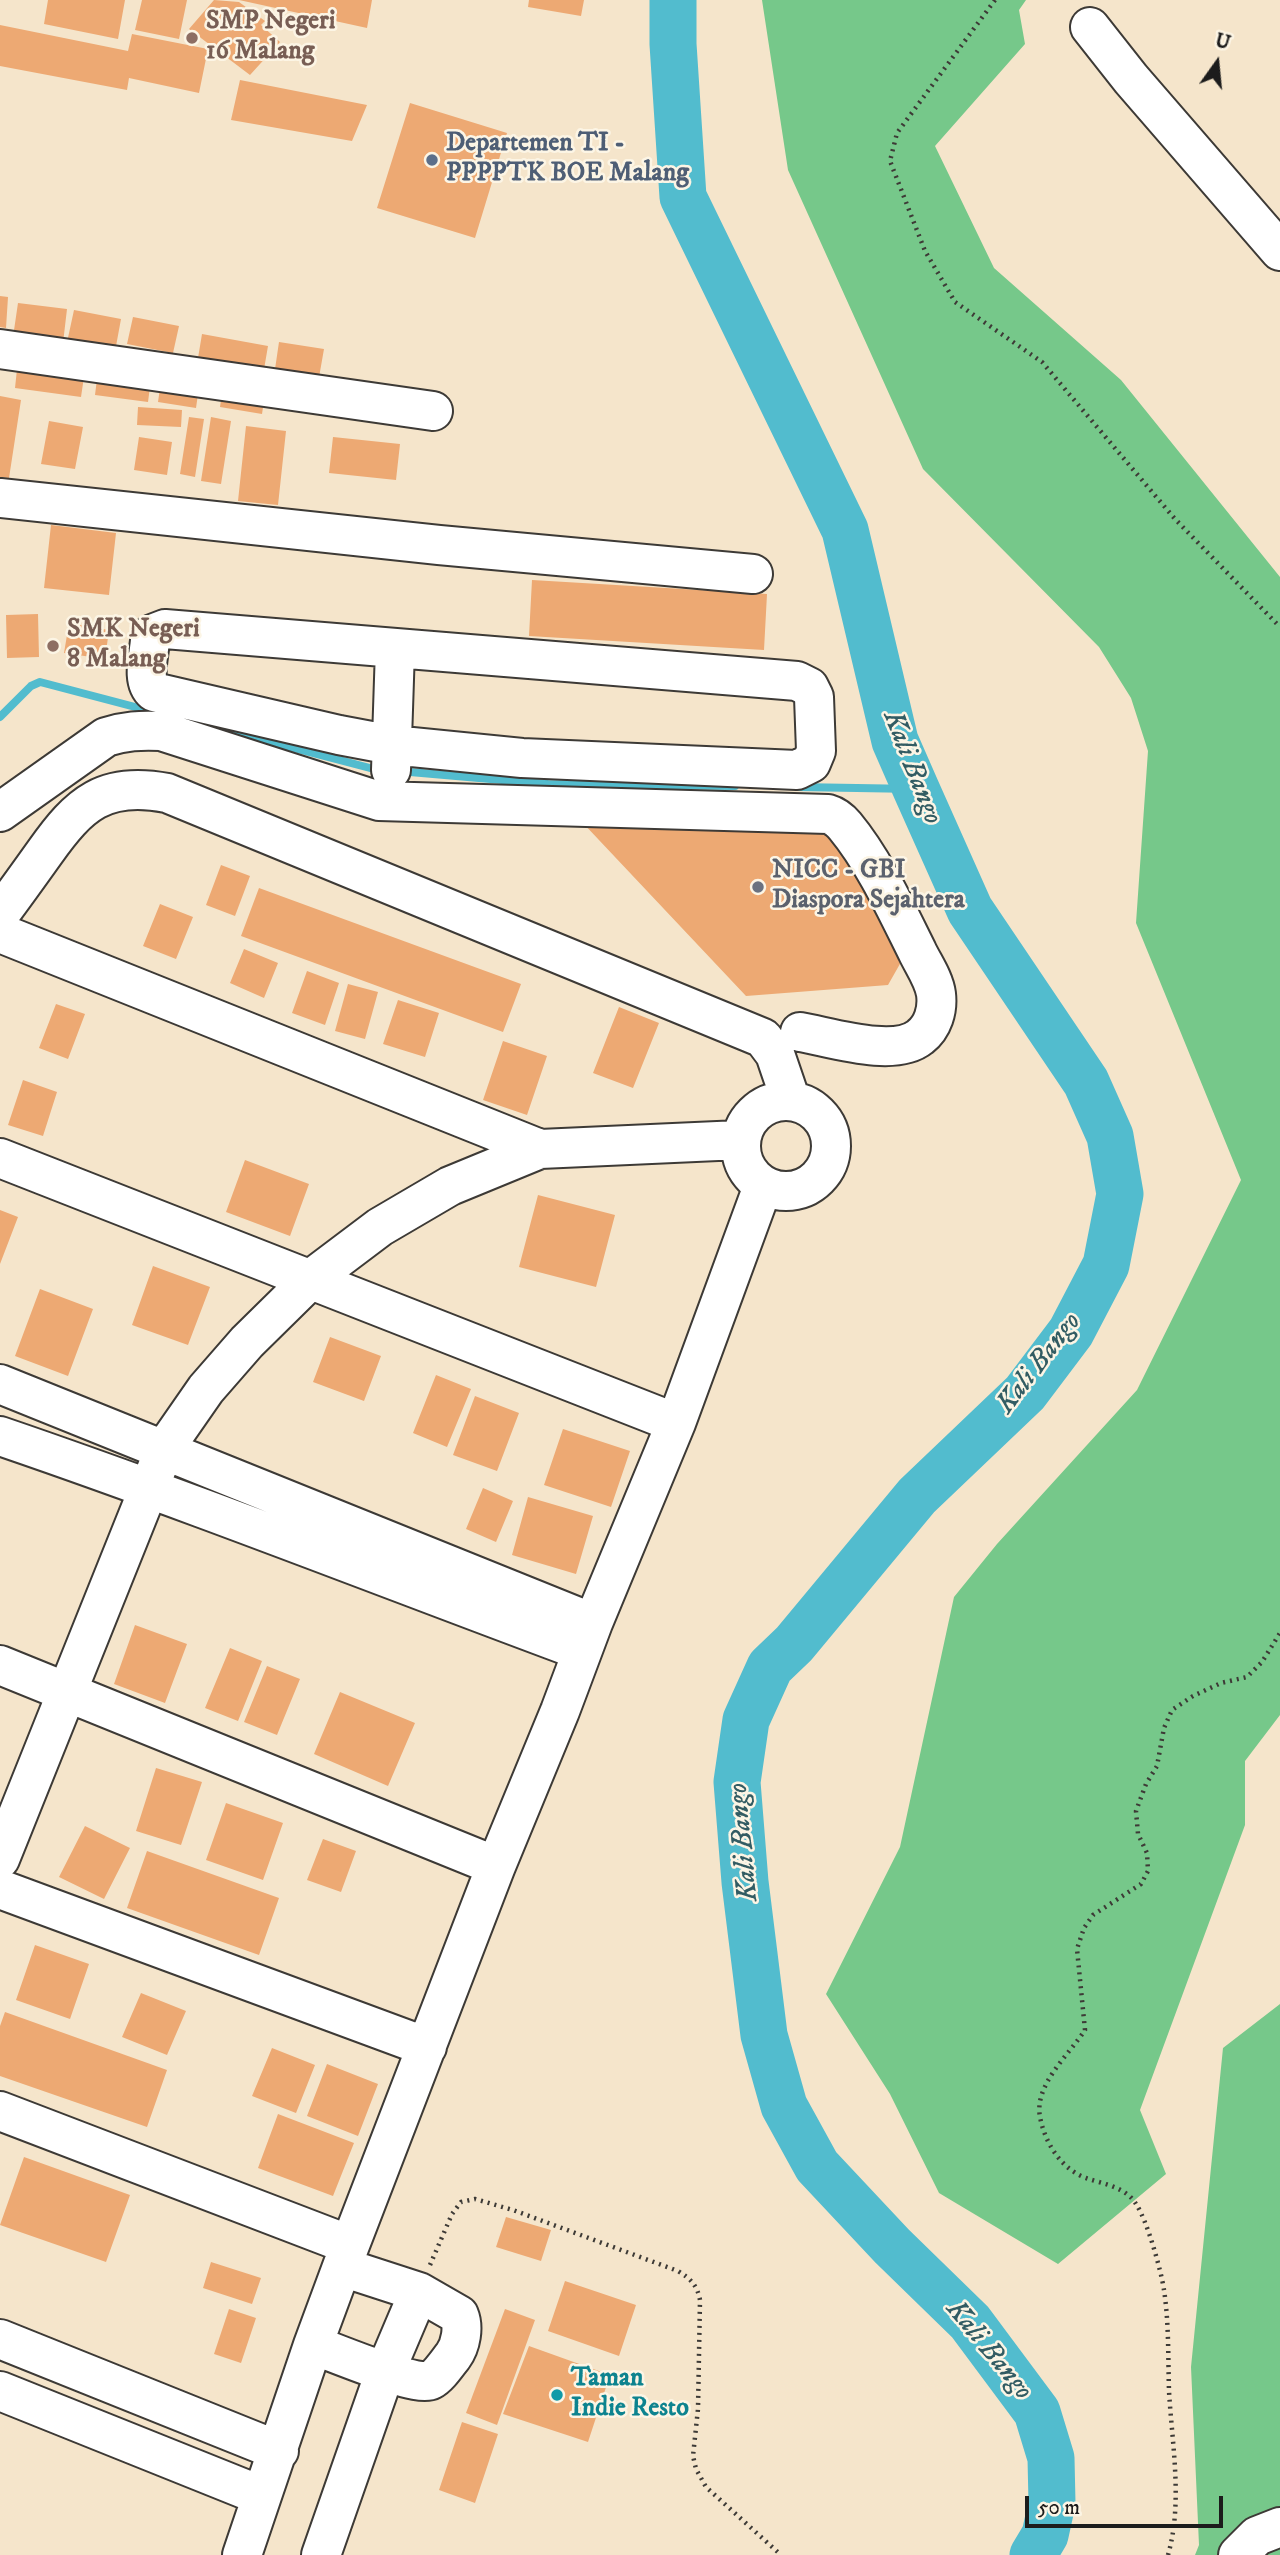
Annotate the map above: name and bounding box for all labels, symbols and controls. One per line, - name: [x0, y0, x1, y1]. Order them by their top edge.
- place label: SMP Negeri 16 Malang: [206, 7, 335, 68]
- north arrow: [1182, 28, 1252, 98]
- text: U: [1212, 29, 1233, 55]
- marker: SMP Negeri 16 Malang: [184, 30, 200, 46]
- place label: Departemen TI - PPPPTK BOE Malang: [446, 129, 689, 190]
- marker: Departemen TI - PPPPTK BOE Malang: [424, 152, 440, 168]
- place label: SMK Negeri 8 Malang: [67, 615, 200, 676]
- marker: SMK Negeri 8 Malang: [45, 638, 61, 654]
- water label: Kali Bango: [874, 706, 948, 830]
- place label: NICC - GBI Diaspora Sejahtera: [772, 856, 965, 917]
- marker: NICC - GBI Diaspora Sejahtera: [750, 879, 766, 895]
- water label: Kali Bango: [990, 1307, 1090, 1421]
- water label: Kali Bango: [723, 1781, 767, 1903]
- water label: Kali Bango: [938, 2294, 1038, 2408]
- place label: Taman Indie Resto: [571, 2364, 689, 2426]
- marker: Taman Indie Resto: [549, 2387, 565, 2403]
- scale bar: [1028, 2482, 1226, 2526]
- text: 50 m: [1038, 2495, 1080, 2521]

